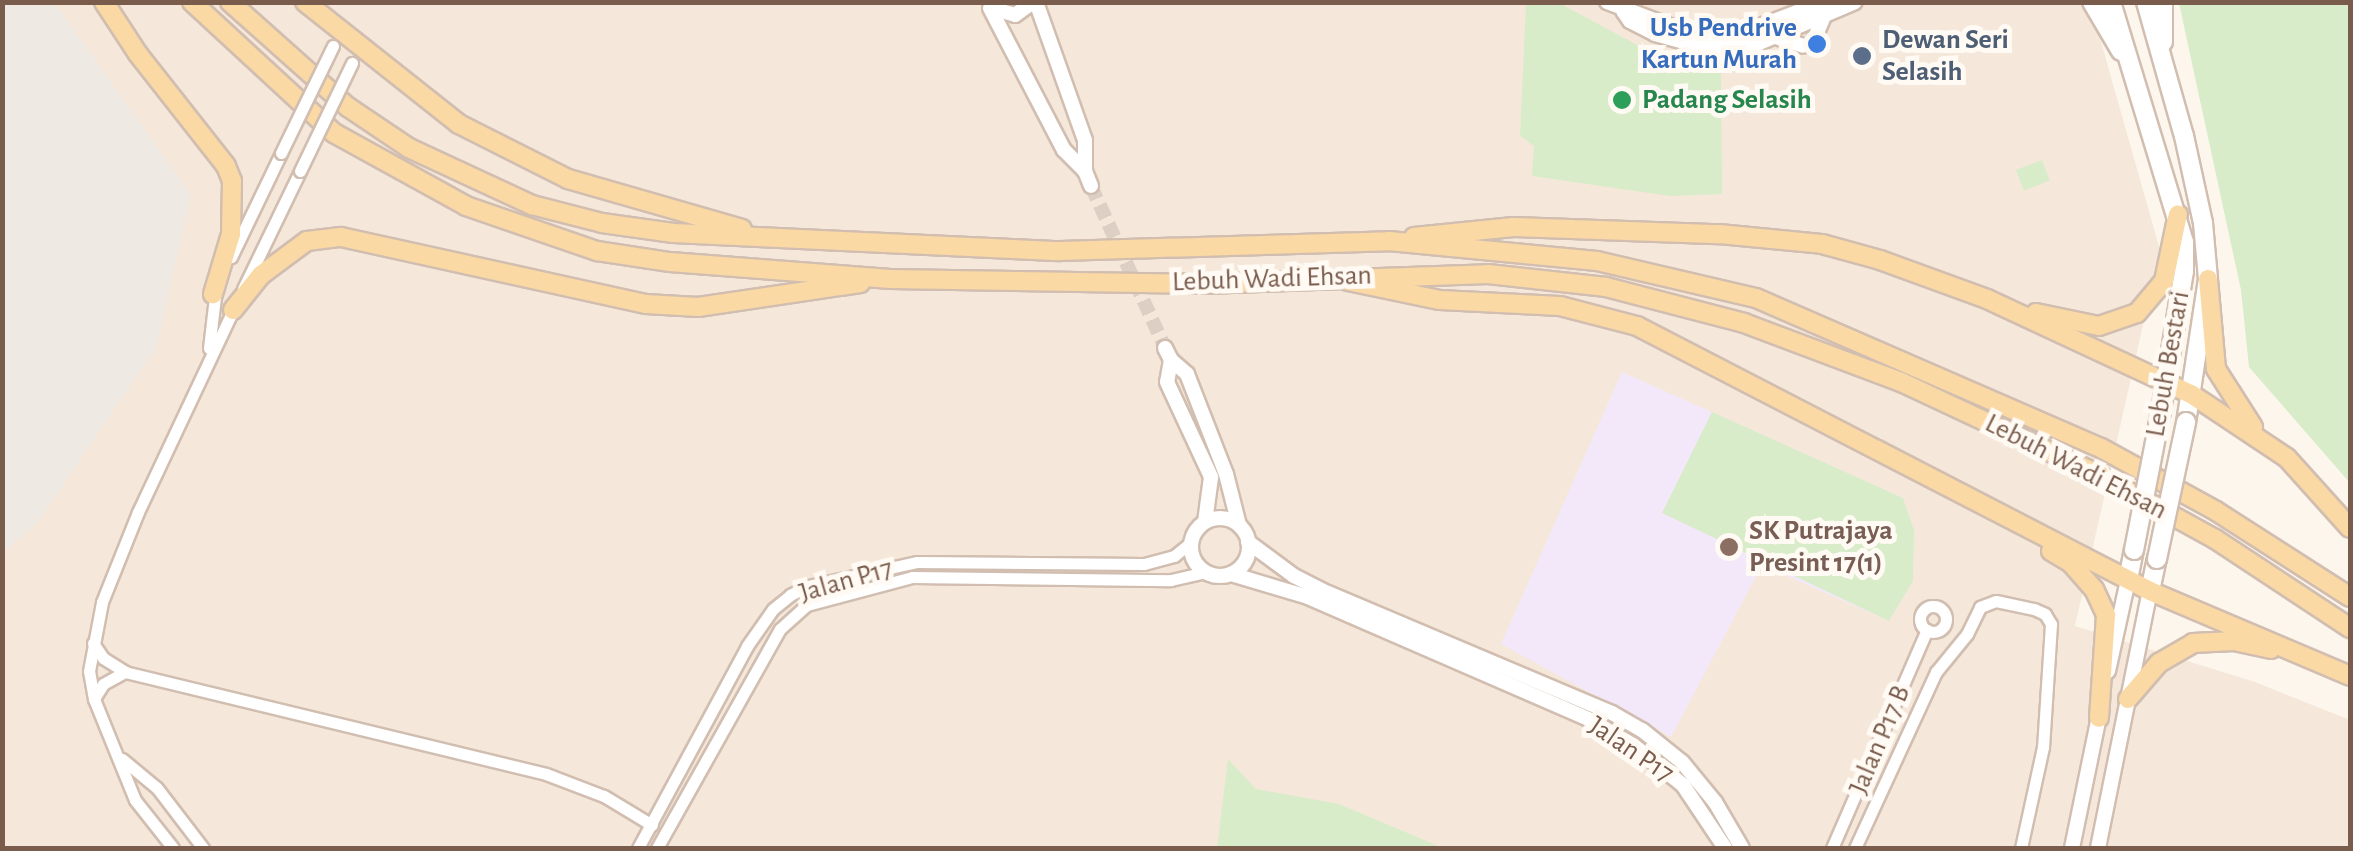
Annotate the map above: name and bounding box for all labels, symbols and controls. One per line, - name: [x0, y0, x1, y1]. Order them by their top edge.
- place label: Usb Pendrive Kartun Murah: [1641, 11, 1797, 77]
- place label: Dewan Seri Selasih: [1882, 23, 2009, 89]
- marker: Usb Pendrive Kartun Murah: [1806, 33, 1828, 55]
- marker: Dewan Seri Selasih: [1851, 45, 1873, 67]
- place label: Padang Selasih: [1642, 83, 1812, 117]
- marker: Padang Selasih: [1611, 89, 1633, 111]
- street label: Lebuh Wadi Ehsan: [1172, 259, 1372, 299]
- street label: Lebuh Bestari: [2139, 288, 2197, 440]
- street label: Lebuh Wadi Ehsan: [1979, 407, 2173, 527]
- place label: SK Putrajaya Presint 17(1): [1749, 514, 1893, 580]
- marker: SK Putrajaya Presint 17(1): [1718, 536, 1740, 558]
- street label: Jalan P17: [795, 552, 897, 610]
- street label: Jalan P17 B: [1842, 680, 1918, 800]
- street label: Jalan P17: [1582, 709, 1680, 791]

